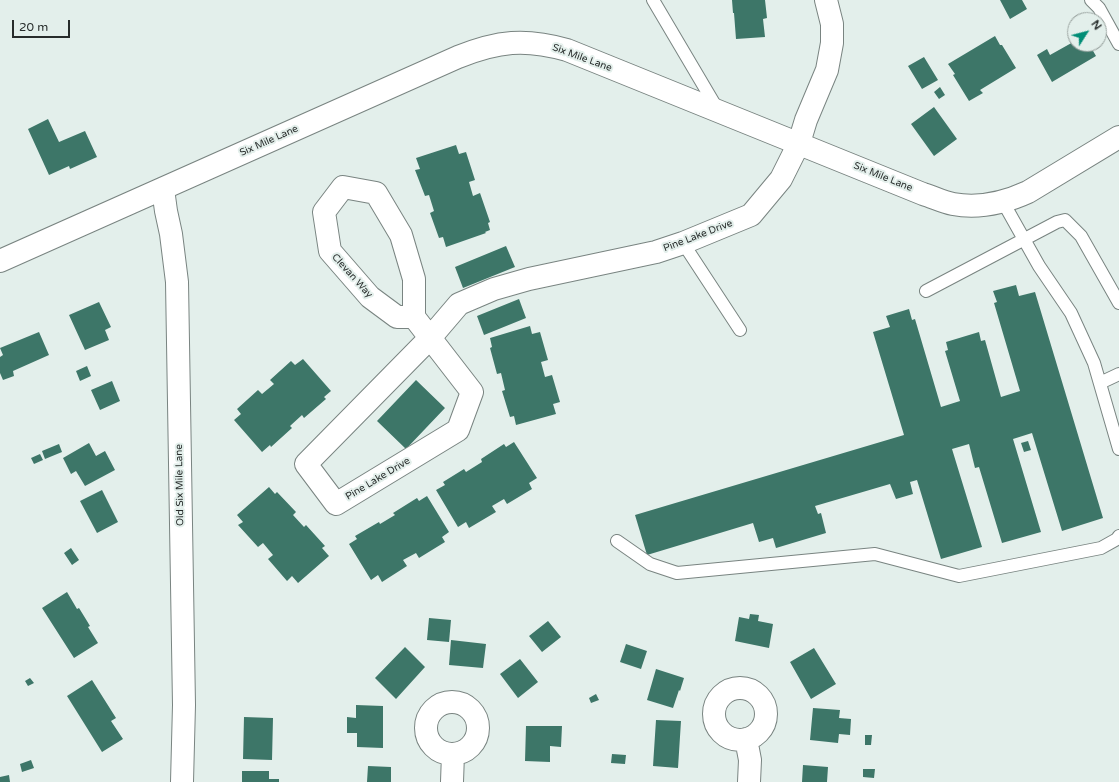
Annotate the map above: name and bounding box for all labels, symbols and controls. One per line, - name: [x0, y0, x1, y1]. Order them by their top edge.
- scale bar: [14, 12, 72, 38]
- north arrow: [1067, 12, 1107, 52]
- text: N: [1088, 18, 1104, 33]
- text: 20 m: [19, 20, 48, 34]
- street label: Six Mile Lane: [551, 42, 613, 74]
- street label: Six Mile Lane: [238, 123, 300, 159]
- street label: Six Mile Lane: [852, 160, 914, 194]
- street label: Pine Lake Drive: [662, 217, 734, 255]
- street label: Clevan Way: [329, 251, 375, 301]
- street label: Old Six Mile Lane: [173, 444, 187, 526]
- street label: Pine Lake Drive: [344, 455, 412, 503]

